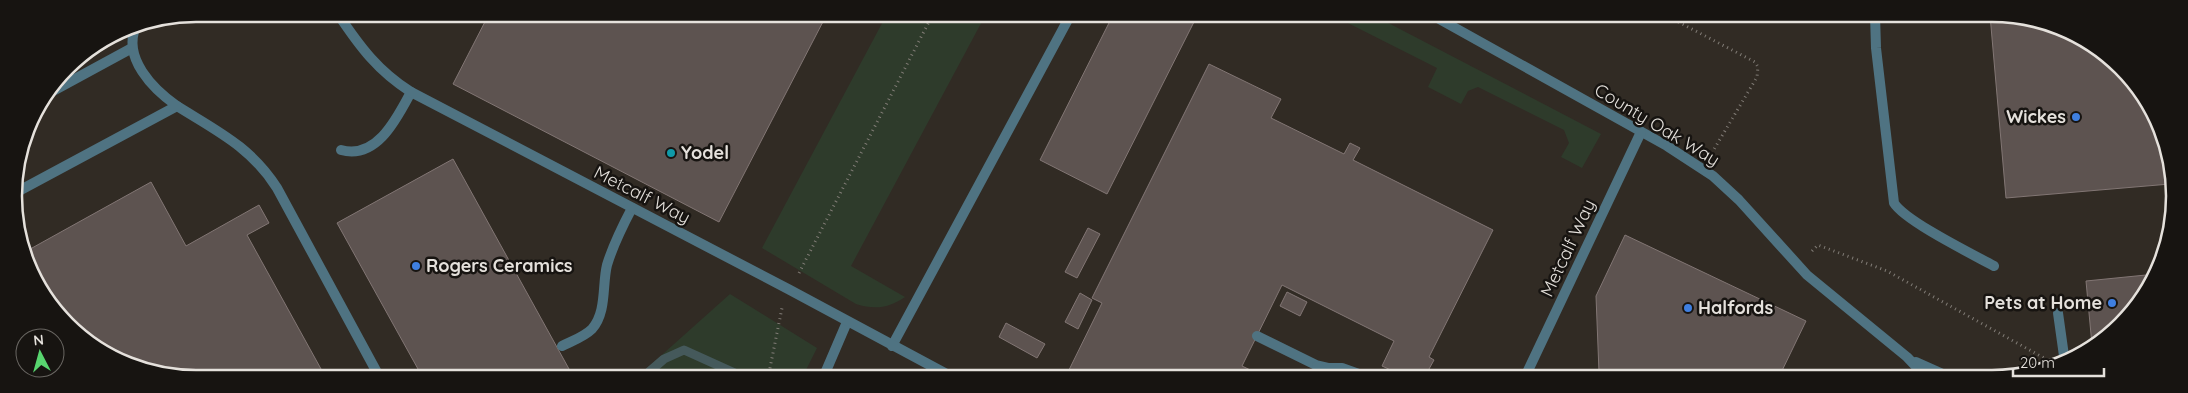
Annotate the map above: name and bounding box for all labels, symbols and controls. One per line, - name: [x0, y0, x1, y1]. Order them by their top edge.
- street label: County Oak Way: [1590, 78, 1724, 171]
- place label: Wickes: [2006, 105, 2066, 128]
- marker: Wickes: [2070, 111, 2082, 123]
- place label: Yodel: [681, 141, 729, 164]
- marker: Yodel: [665, 147, 677, 159]
- street label: Metcalf Way: [590, 160, 694, 229]
- street label: Metcalf Way: [1535, 195, 1600, 300]
- place label: Rogers Ceramics: [426, 254, 573, 277]
- marker: Rogers Ceramics: [410, 260, 422, 272]
- place label: Pets at Home: [1984, 291, 2102, 314]
- place label: Halfords: [1698, 296, 1773, 319]
- marker: Pets at Home: [2106, 297, 2118, 309]
- marker: Halfords: [1682, 302, 1694, 314]
- north arrow: [15, 328, 65, 378]
- text: N: [33, 331, 45, 350]
- scale bar: [2013, 346, 2104, 378]
- text: 20 m: [2020, 353, 2055, 372]

